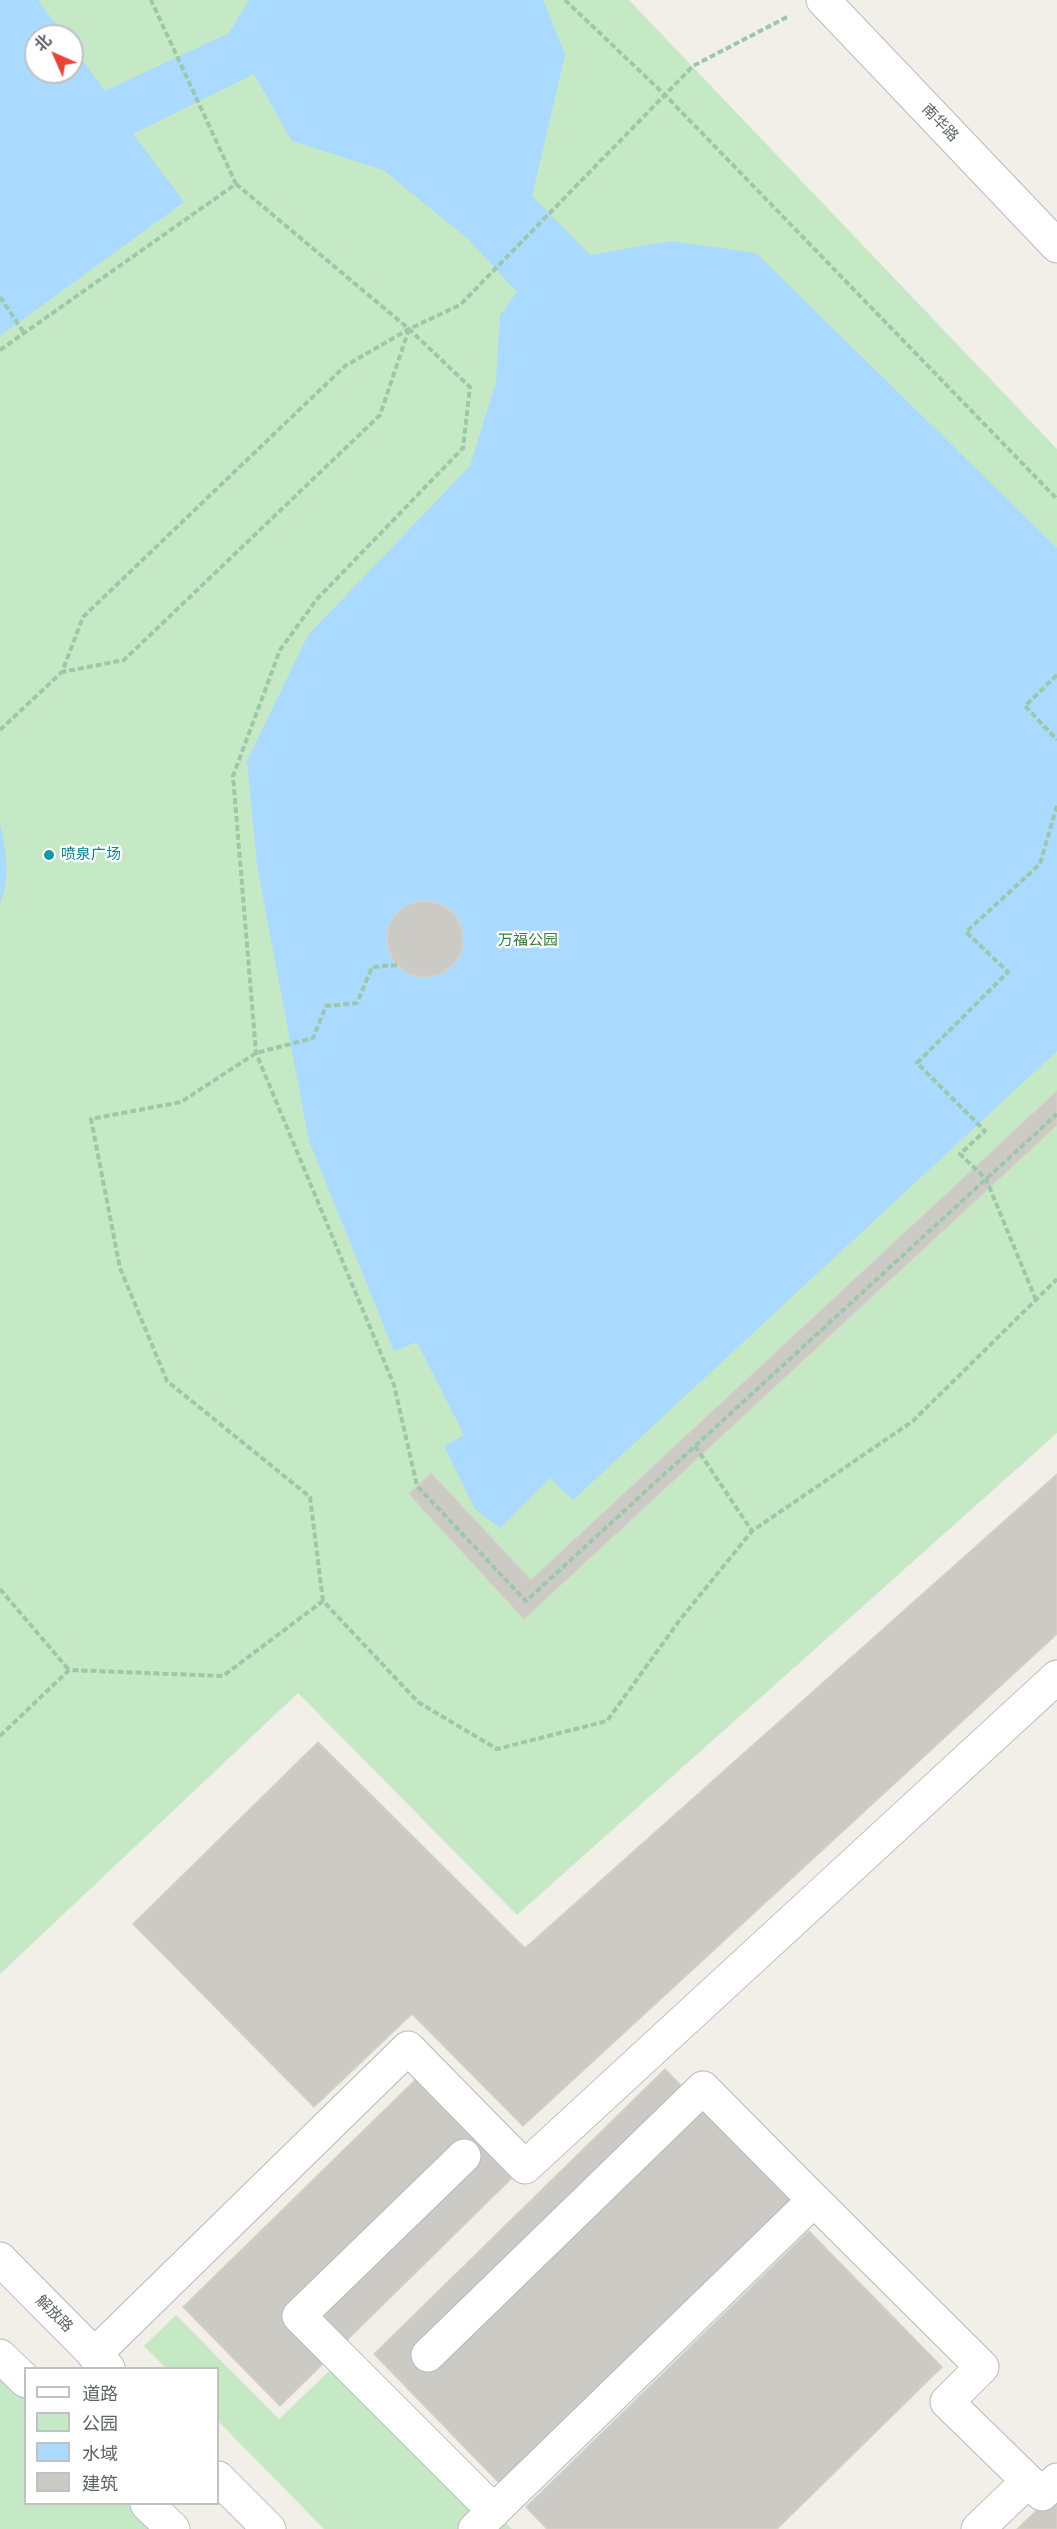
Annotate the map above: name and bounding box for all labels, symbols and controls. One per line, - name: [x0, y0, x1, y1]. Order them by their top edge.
- north arrow: [24, 24, 84, 84]
- text: 北: [30, 30, 55, 55]
- street label: 南华路: [918, 101, 962, 145]
- place label: 喷泉广场: [61, 846, 121, 864]
- marker: 喷泉广场: [42, 848, 56, 862]
- park label: 万福公园: [498, 932, 558, 950]
- street label: 解放路: [32, 2292, 76, 2336]
- legend: [24, 2367, 219, 2505]
- text: 道路: [82, 2382, 118, 2405]
- text: 公园: [82, 2412, 118, 2435]
- text: 水域: [82, 2442, 118, 2465]
- text: 建筑: [82, 2472, 118, 2495]

